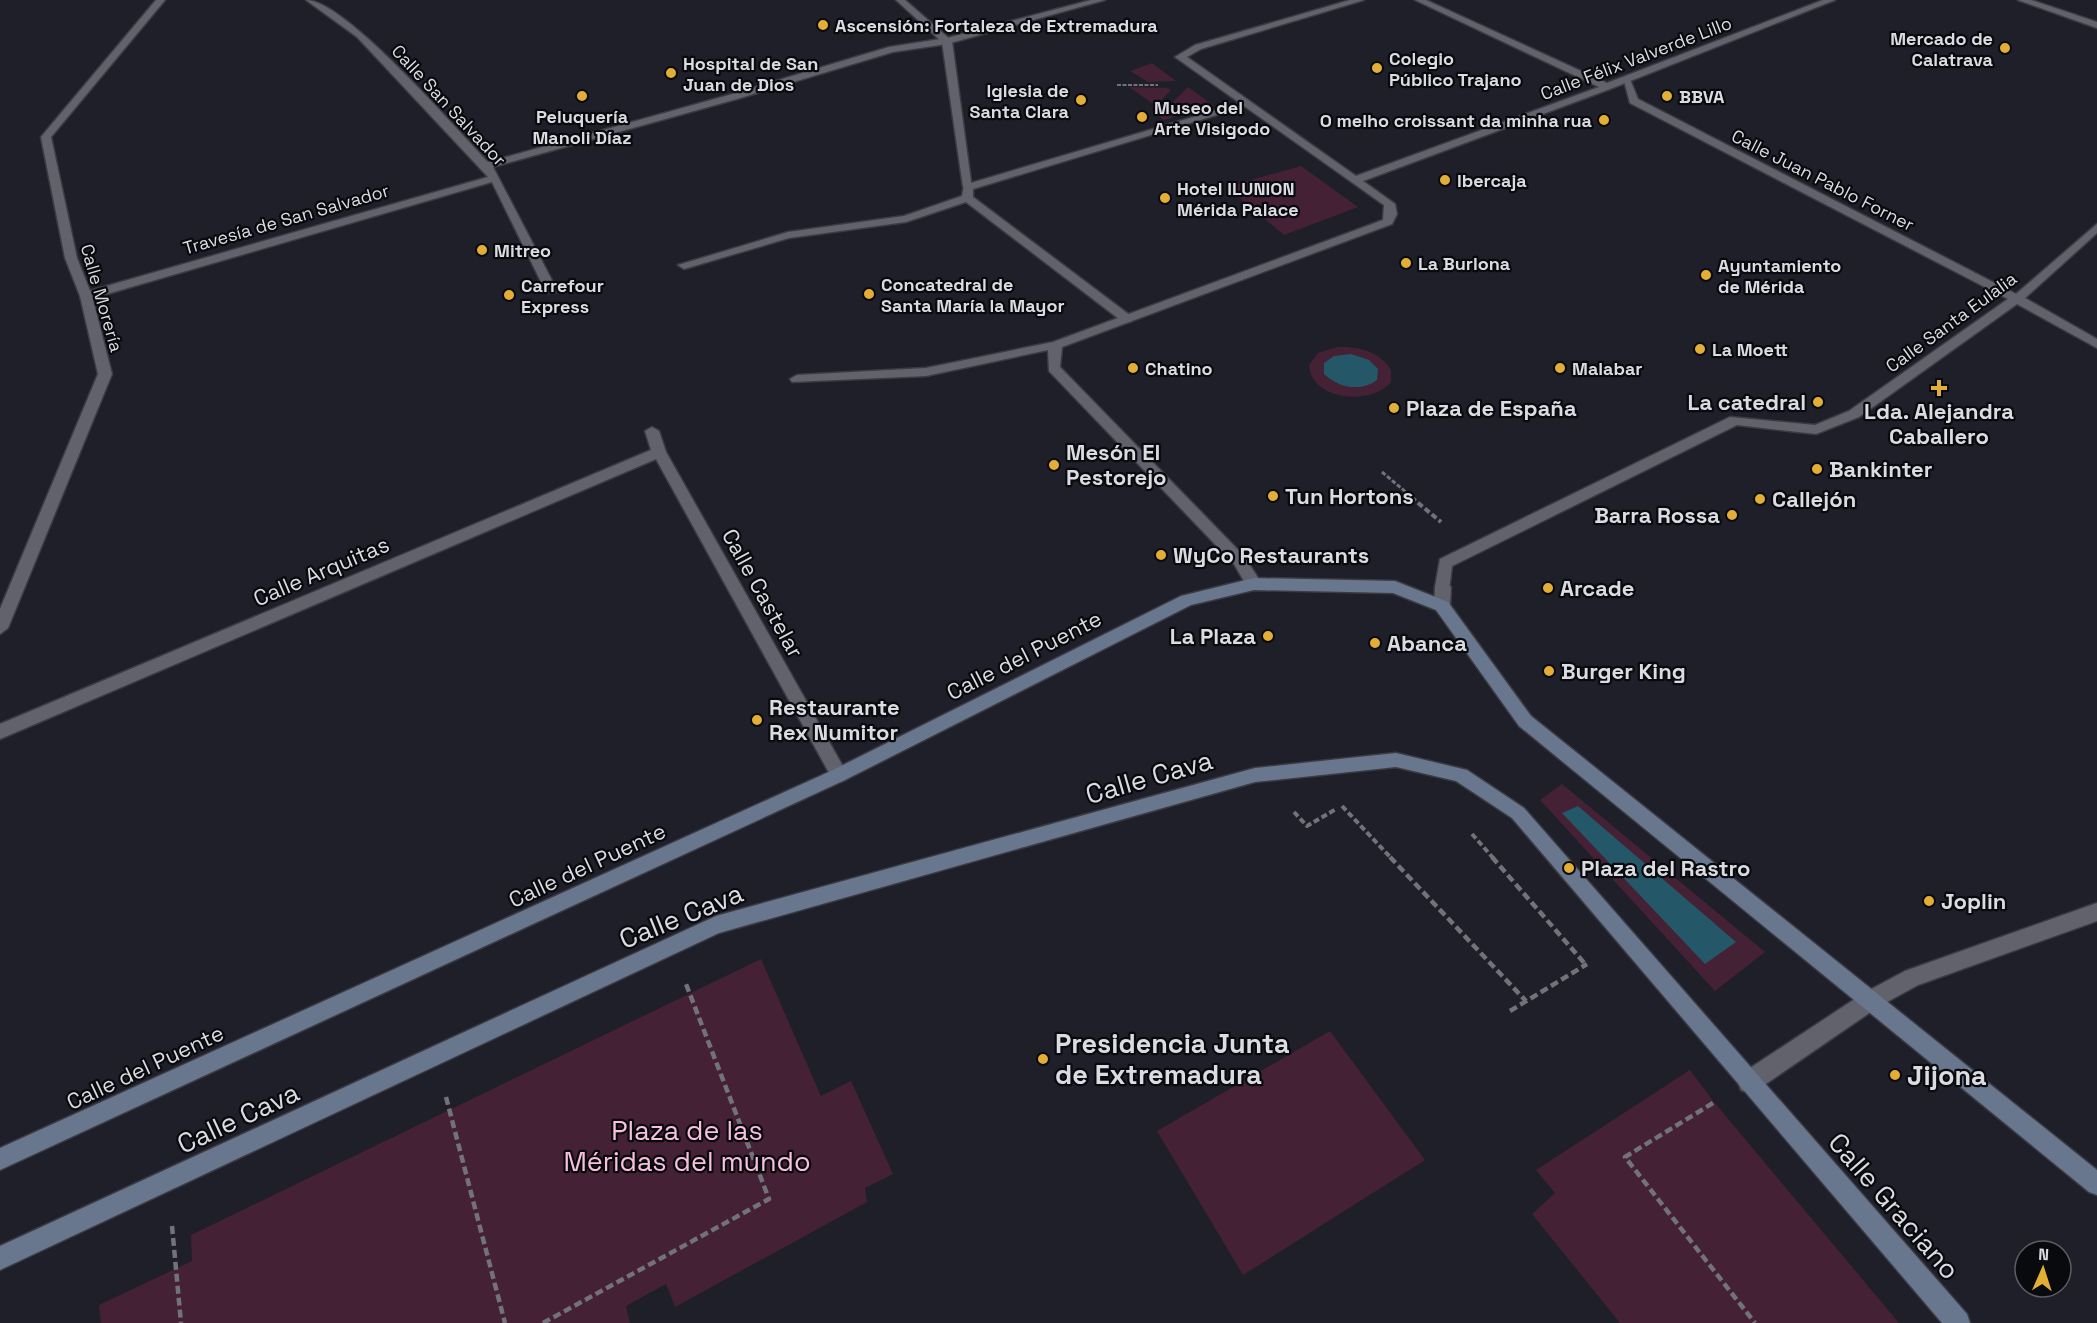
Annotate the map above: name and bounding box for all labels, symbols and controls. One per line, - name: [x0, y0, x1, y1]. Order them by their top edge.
- street label: Calle Félix Valverde Lillo: [1537, 11, 1735, 105]
- place label: Ascensión: Fortaleza de Extremadura: [835, 14, 1158, 37]
- marker: Ascensión: Fortaleza de Extremadura: [816, 18, 830, 32]
- place label: Mercado de Calatrava: [1890, 27, 1994, 71]
- street label: Calle San Salvador: [387, 39, 511, 171]
- marker: Mercado de Calatrava: [1998, 41, 2012, 55]
- place label: Colegio Público Trajano: [1389, 47, 1522, 91]
- place label: Hospital de San Juan de Dios: [683, 52, 818, 96]
- marker: Colegio Público Trajano: [1370, 61, 1384, 75]
- marker: Hospital de San Juan de Dios: [664, 66, 678, 80]
- place label: Iglesia de Santa Clara: [970, 79, 1070, 123]
- place label: BBVA: [1679, 85, 1725, 108]
- marker: Peluquería Manoli Díaz: [575, 89, 589, 103]
- marker: BBVA: [1660, 89, 1674, 103]
- marker: Iglesia de Santa Clara: [1074, 93, 1088, 107]
- place label: Museo del Arte Visigodo: [1154, 96, 1270, 140]
- place label: Peluquería Manoli Díaz: [532, 105, 632, 149]
- place label: O melho croissant da minha rua: [1320, 109, 1593, 132]
- marker: Museo del Arte Visigodo: [1135, 110, 1149, 124]
- marker: O melho croissant da minha rua: [1597, 113, 1611, 127]
- street label: Calle Juan Pablo Forner: [1728, 124, 1918, 236]
- place label: Ibercaja: [1457, 169, 1527, 192]
- marker: Ibercaja: [1438, 173, 1452, 187]
- place label: Hotel ILUNION Mérida Palace: [1177, 177, 1299, 221]
- street label: Travesía de San Salvador: [180, 179, 392, 259]
- marker: Hotel ILUNION Mérida Palace: [1158, 191, 1172, 205]
- place label: Mitreo: [494, 239, 551, 262]
- street label: Calle Morería: [76, 241, 128, 355]
- marker: Mitreo: [475, 243, 489, 257]
- place label: La Burlona: [1418, 252, 1511, 275]
- place label: Ayuntamiento de Mérida: [1718, 254, 1841, 298]
- marker: La Burlona: [1399, 256, 1413, 270]
- street label: Calle Santa Eulalia: [1881, 267, 2021, 377]
- marker: Ayuntamiento de Mérida: [1699, 268, 1713, 282]
- place label: Concatedral de Santa María la Mayor: [881, 273, 1065, 317]
- place label: Carrefour Express: [521, 274, 604, 318]
- marker: Concatedral de Santa María la Mayor: [862, 287, 876, 301]
- marker: Carrefour Express: [502, 288, 516, 302]
- place label: La Moett: [1712, 338, 1788, 361]
- marker: La Moett: [1693, 342, 1707, 356]
- place label: Chatino: [1145, 357, 1213, 380]
- place label: Malabar: [1572, 357, 1643, 380]
- marker: Chatino: [1126, 361, 1140, 375]
- marker: Malabar: [1553, 361, 1567, 375]
- marker: Lda. Alejandra Caballero: [1932, 381, 1946, 395]
- place label: La catedral: [1688, 388, 1806, 416]
- place label: Plaza de España: [1406, 394, 1577, 422]
- marker: La catedral: [1811, 395, 1825, 409]
- place label: Lda. Alejandra Caballero: [1864, 397, 2014, 450]
- marker: Plaza de España: [1387, 401, 1401, 415]
- place label: Mesón El Pestorejo: [1066, 438, 1167, 491]
- place label: Bankinter: [1829, 455, 1933, 483]
- marker: Mesón El Pestorejo: [1047, 458, 1061, 472]
- marker: Bankinter: [1810, 462, 1824, 476]
- place label: Tun Hortons: [1285, 482, 1414, 510]
- place label: Callejón: [1772, 485, 1856, 513]
- marker: Tun Hortons: [1266, 489, 1280, 503]
- marker: Callejón: [1753, 492, 1767, 506]
- place label: Barra Rossa: [1594, 501, 1720, 529]
- marker: Barra Rossa: [1725, 508, 1739, 522]
- street label: Calle Castelar: [716, 524, 810, 662]
- street label: Calle Arquitas: [249, 530, 393, 612]
- place label: WyCo Restaurants: [1173, 541, 1369, 569]
- marker: WyCo Restaurants: [1154, 548, 1168, 562]
- place label: Arcade: [1560, 574, 1634, 602]
- marker: Arcade: [1541, 581, 1555, 595]
- street label: Calle del Puente: [942, 604, 1106, 706]
- place label: La Plaza: [1170, 622, 1256, 650]
- marker: La Plaza: [1261, 629, 1275, 643]
- place label: Abanca: [1387, 629, 1467, 657]
- marker: Abanca: [1368, 636, 1382, 650]
- place label: Burger King: [1561, 657, 1686, 685]
- marker: Burger King: [1542, 664, 1556, 678]
- place label: Restaurante Rex Numitor: [769, 693, 900, 746]
- marker: Restaurante Rex Numitor: [750, 713, 764, 727]
- street label: Calle Cava: [1081, 742, 1217, 812]
- street label: Calle del Puente: [504, 816, 670, 914]
- place label: Plaza del Rastro: [1581, 854, 1750, 882]
- marker: Plaza del Rastro: [1562, 861, 1576, 875]
- street label: Calle Cava: [614, 875, 748, 957]
- place label: Joplin: [1941, 887, 2006, 915]
- marker: Joplin: [1922, 894, 1936, 908]
- street label: Calle del Puente: [62, 1018, 228, 1116]
- place label: Presidencia Junta de Extremadura: [1055, 1026, 1290, 1092]
- marker: Presidencia Junta de Extremadura: [1036, 1052, 1050, 1066]
- place label: Jijona: [1907, 1058, 1987, 1093]
- marker: Jijona: [1888, 1068, 1902, 1082]
- street label: Calle Cava: [171, 1074, 305, 1162]
- park label: Plaza de las Méridas del mundo: [563, 1113, 811, 1179]
- street label: Calle Graciano: [1821, 1125, 1967, 1287]
- north arrow: [2013, 1239, 2073, 1299]
- text: N: [2038, 1244, 2050, 1265]

